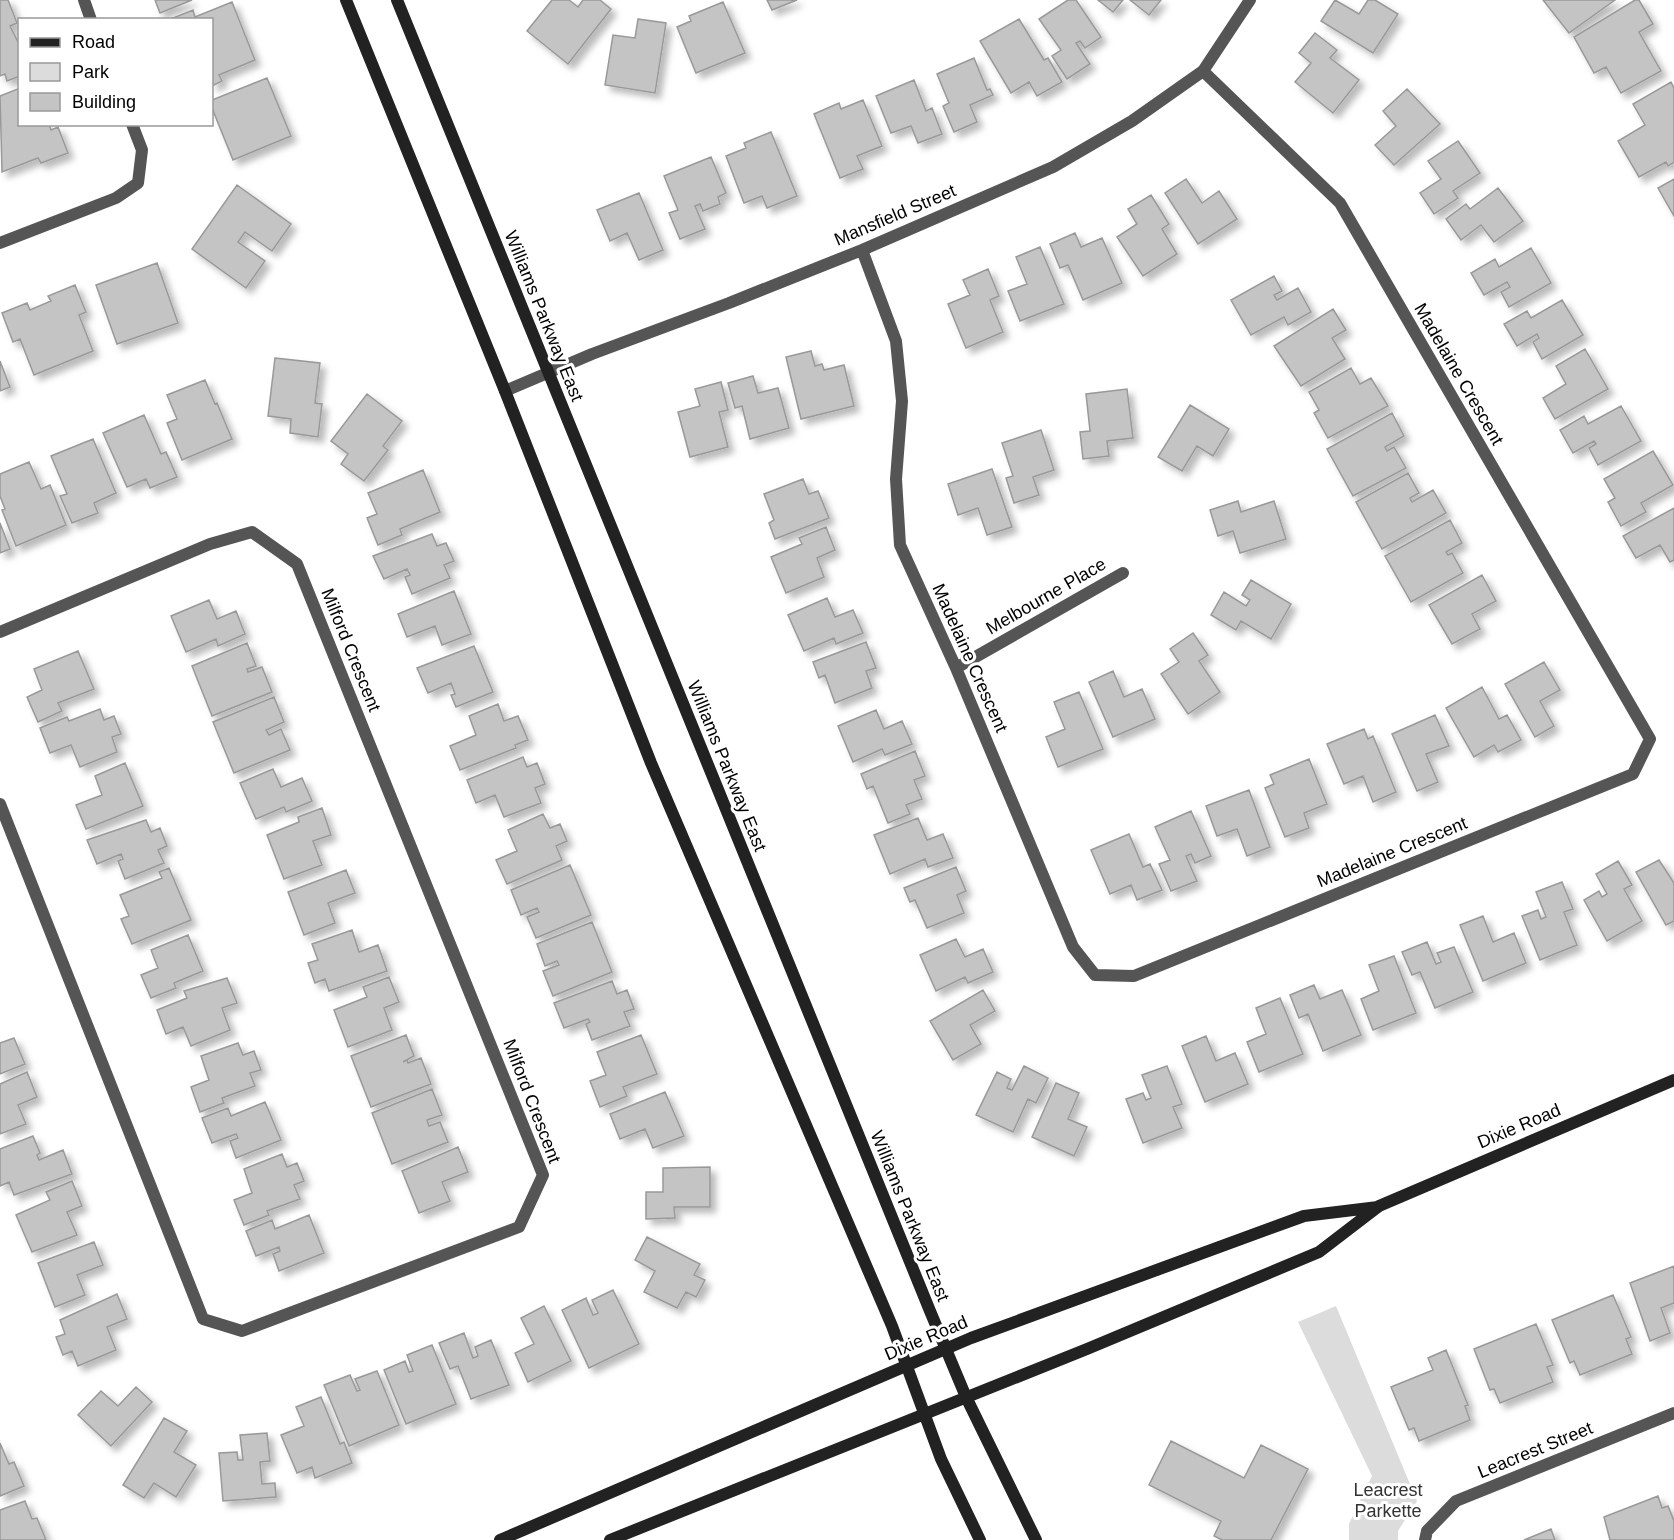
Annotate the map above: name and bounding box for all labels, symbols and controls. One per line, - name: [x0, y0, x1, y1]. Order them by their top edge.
- legend: [18, 18, 213, 126]
- text: Road: [72, 32, 115, 52]
- text: Park: [72, 62, 110, 82]
- text: Building: [72, 92, 136, 112]
- street label: Mansfield Street: [831, 180, 959, 250]
- street label: Williams Parkway East: [501, 228, 587, 404]
- street label: Madelaine Crescent: [1410, 300, 1508, 448]
- street label: Melbourne Place: [983, 554, 1109, 638]
- street label: Madelaine Crescent: [928, 581, 1012, 735]
- street label: Milford Crescent: [317, 586, 385, 714]
- street label: Williams Parkway East: [684, 678, 770, 854]
- street label: Madelaine Crescent: [1314, 813, 1470, 891]
- street label: Milford Crescent: [499, 1036, 565, 1166]
- street label: Dixie Road: [1475, 1100, 1563, 1152]
- street label: Williams Parkway East: [867, 1128, 953, 1304]
- street label: Dixie Road: [882, 1312, 970, 1364]
- street label: Leacrest Street: [1475, 1418, 1595, 1482]
- park label: Leacrest Parkette: [1353, 1480, 1423, 1521]

